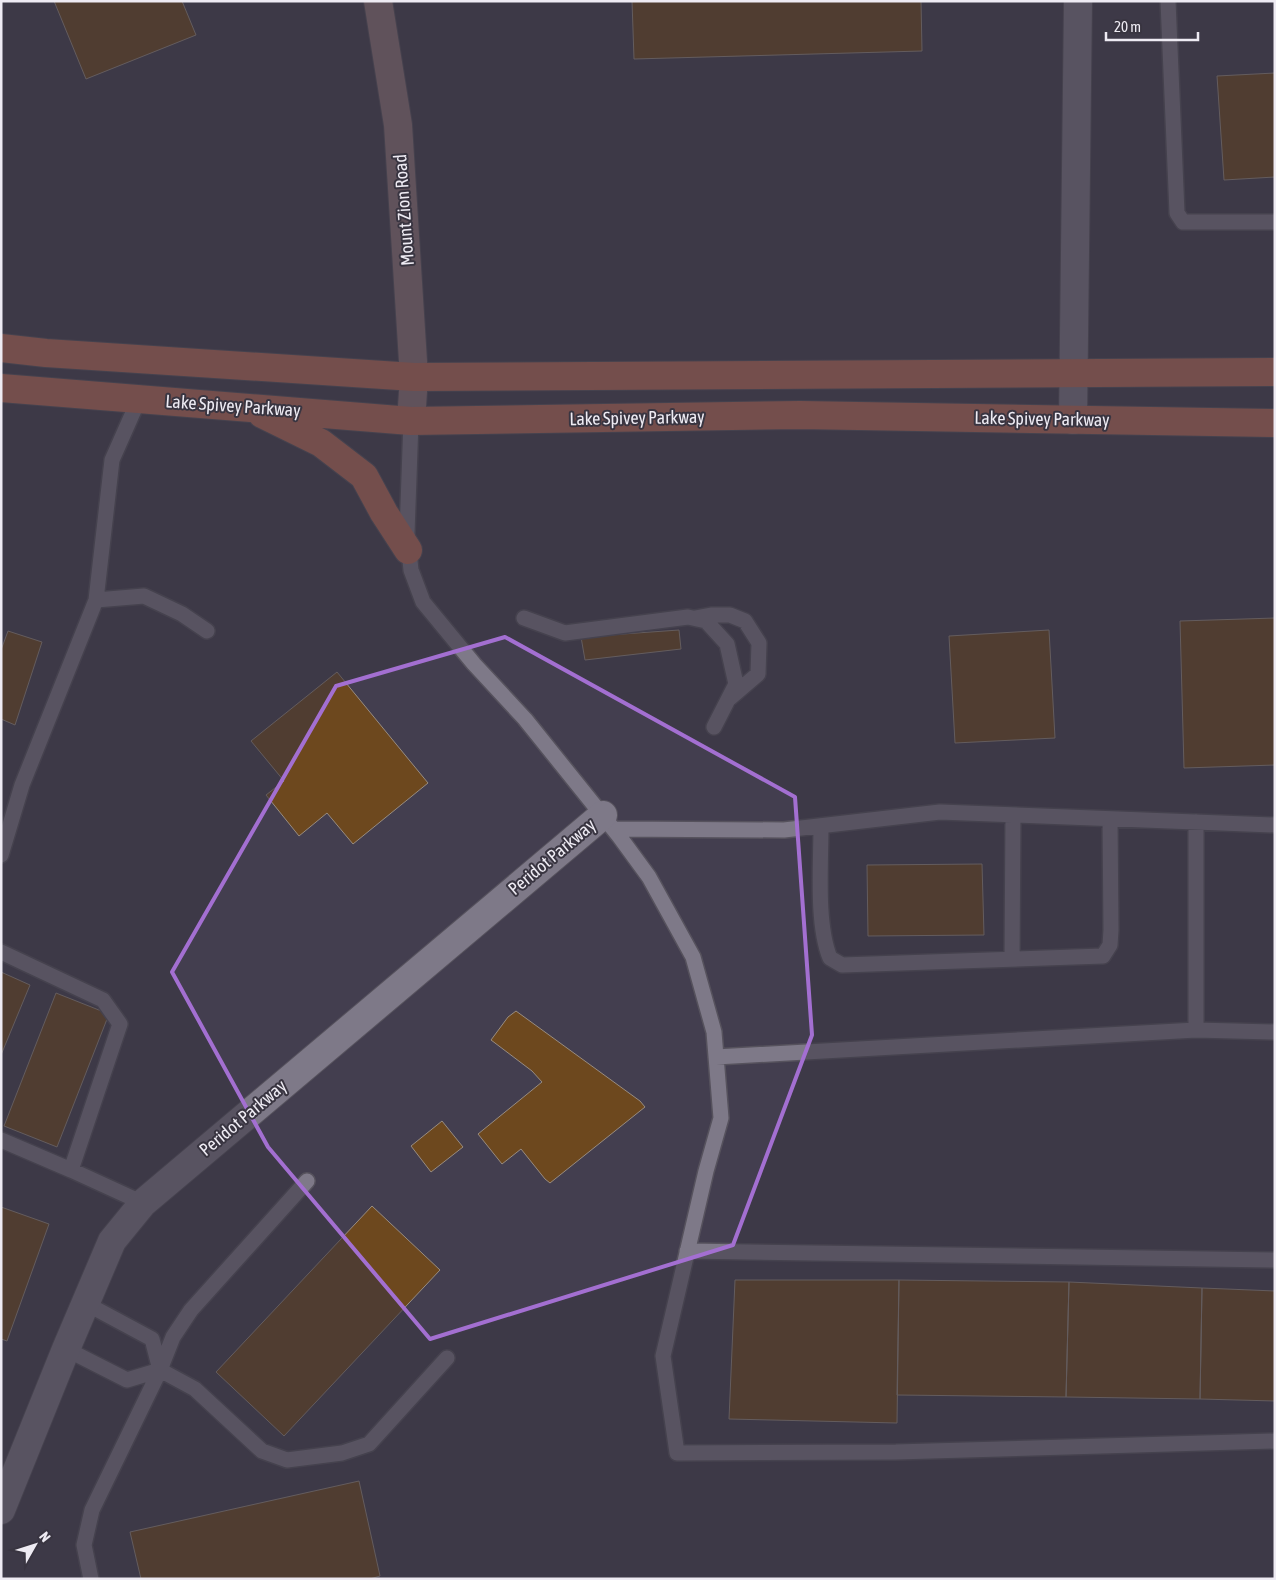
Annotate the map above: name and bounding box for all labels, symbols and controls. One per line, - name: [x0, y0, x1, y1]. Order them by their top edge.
- scale bar: [1106, 10, 1198, 42]
- text: 20 m: [1114, 18, 1141, 35]
- street label: Mount Zion Road: [389, 154, 418, 267]
- street label: Lake Spivey Parkway: [165, 390, 301, 421]
- street label: Lake Spivey Parkway: [569, 406, 705, 429]
- street label: Lake Spivey Parkway: [974, 407, 1110, 430]
- street label: Peridot Parkway: [504, 814, 600, 899]
- street label: Peridot Parkway: [195, 1075, 291, 1160]
- north arrow: [10, 1520, 60, 1570]
- text: N: [36, 1529, 54, 1545]

